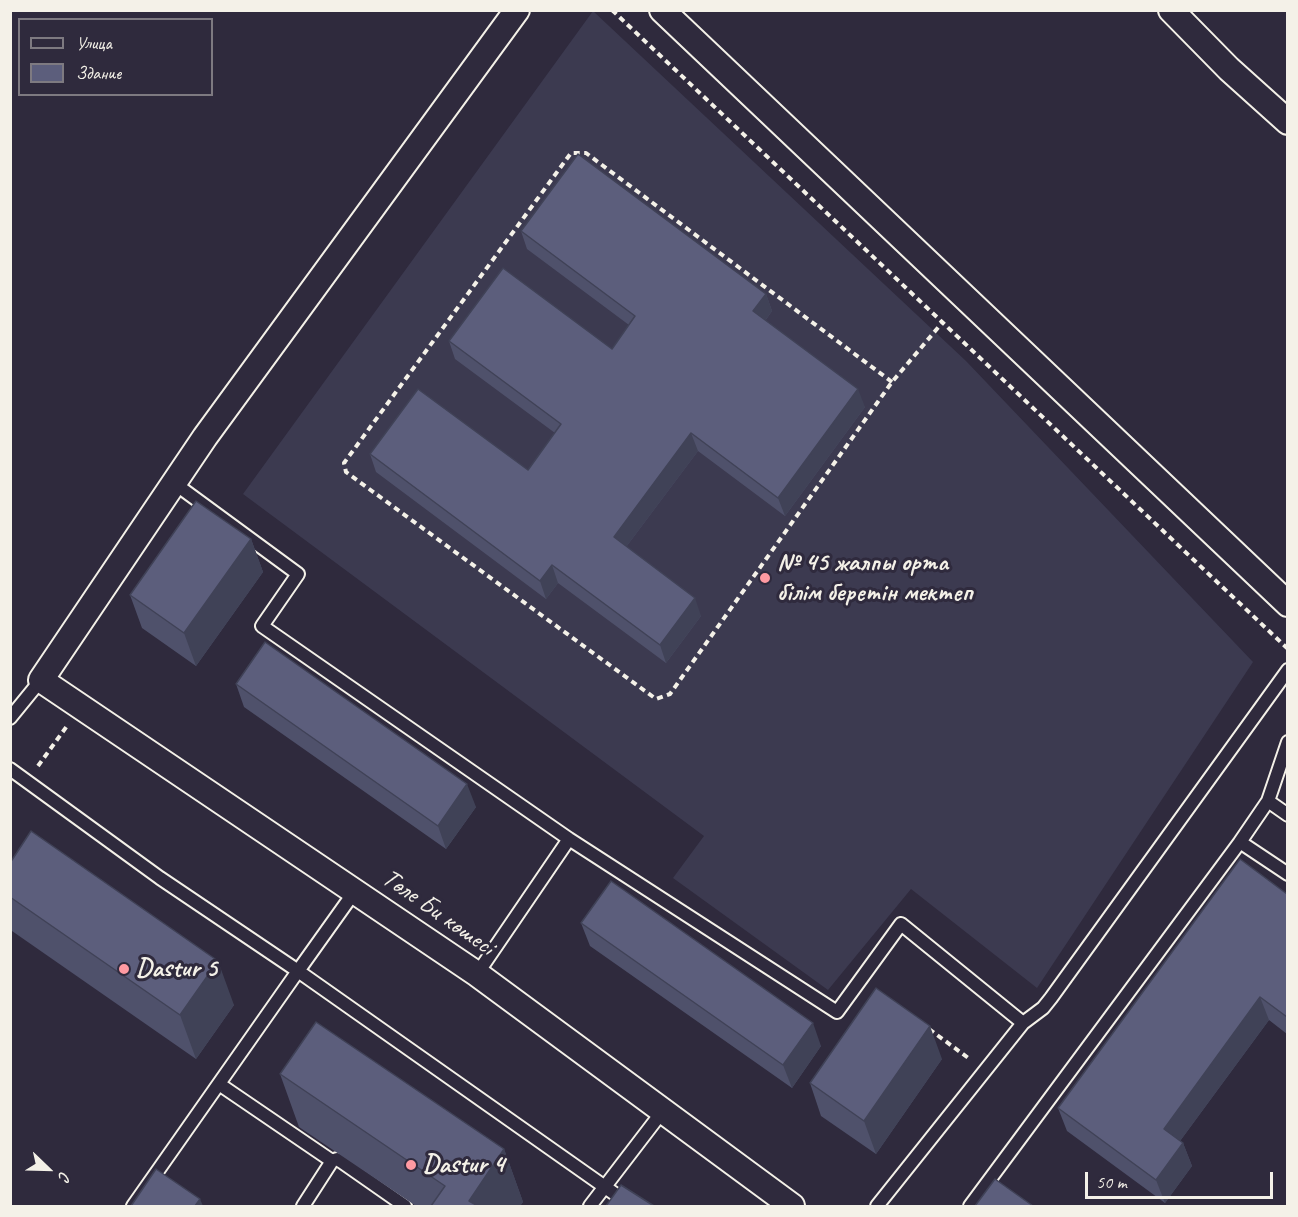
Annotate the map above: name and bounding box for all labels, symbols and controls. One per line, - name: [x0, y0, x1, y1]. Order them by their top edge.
- legend: [18, 18, 213, 96]
- text: Улица: [76, 32, 112, 54]
- text: Здание: [76, 62, 121, 84]
- place label: № 45 жалпы орта білім беретін мектеп: [777, 547, 973, 608]
- marker: № 45 жалпы орта білім беретін мектеп: [758, 571, 772, 585]
- street label: Төле Би көшесі: [376, 863, 500, 963]
- place label: Dastur 5: [136, 953, 217, 985]
- marker: Dastur 5: [117, 962, 131, 976]
- north arrow: [18, 1139, 78, 1199]
- place label: Dastur 4: [423, 1149, 505, 1181]
- marker: Dastur 4: [404, 1158, 418, 1172]
- scale bar: [1088, 1160, 1276, 1198]
- text: С: [54, 1169, 75, 1184]
- text: 50 m: [1096, 1171, 1127, 1193]

